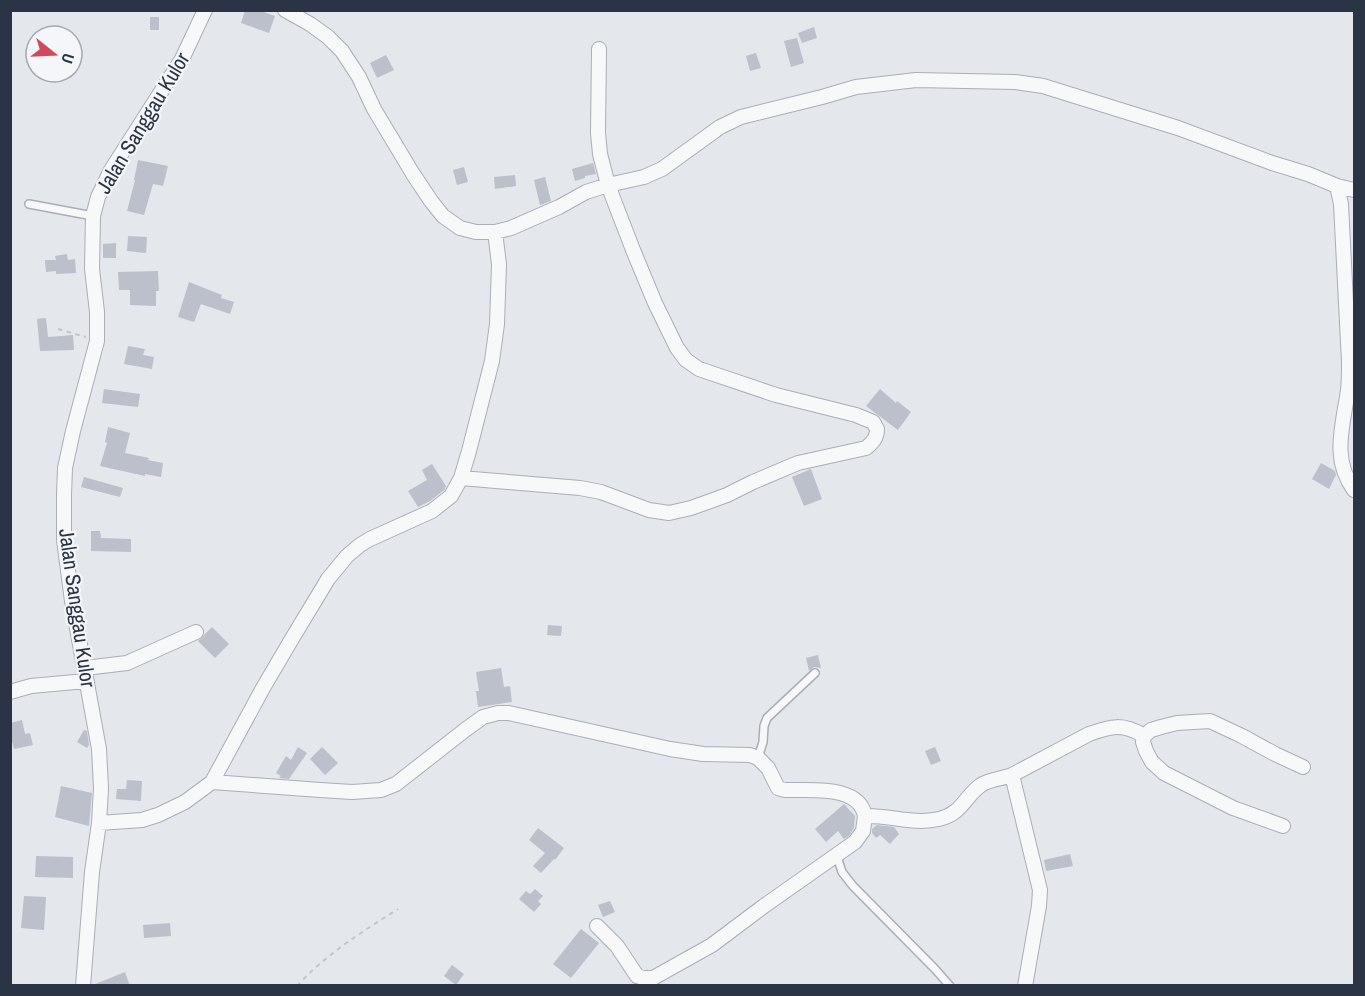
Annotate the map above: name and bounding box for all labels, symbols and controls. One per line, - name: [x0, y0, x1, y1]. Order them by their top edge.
- north arrow: [24, 24, 84, 84]
- street label: Jalan Sanggau Kulor: [89, 47, 196, 199]
- text: U: [56, 51, 80, 67]
- street label: Jalan Sanggau Kulor: [52, 527, 103, 689]

